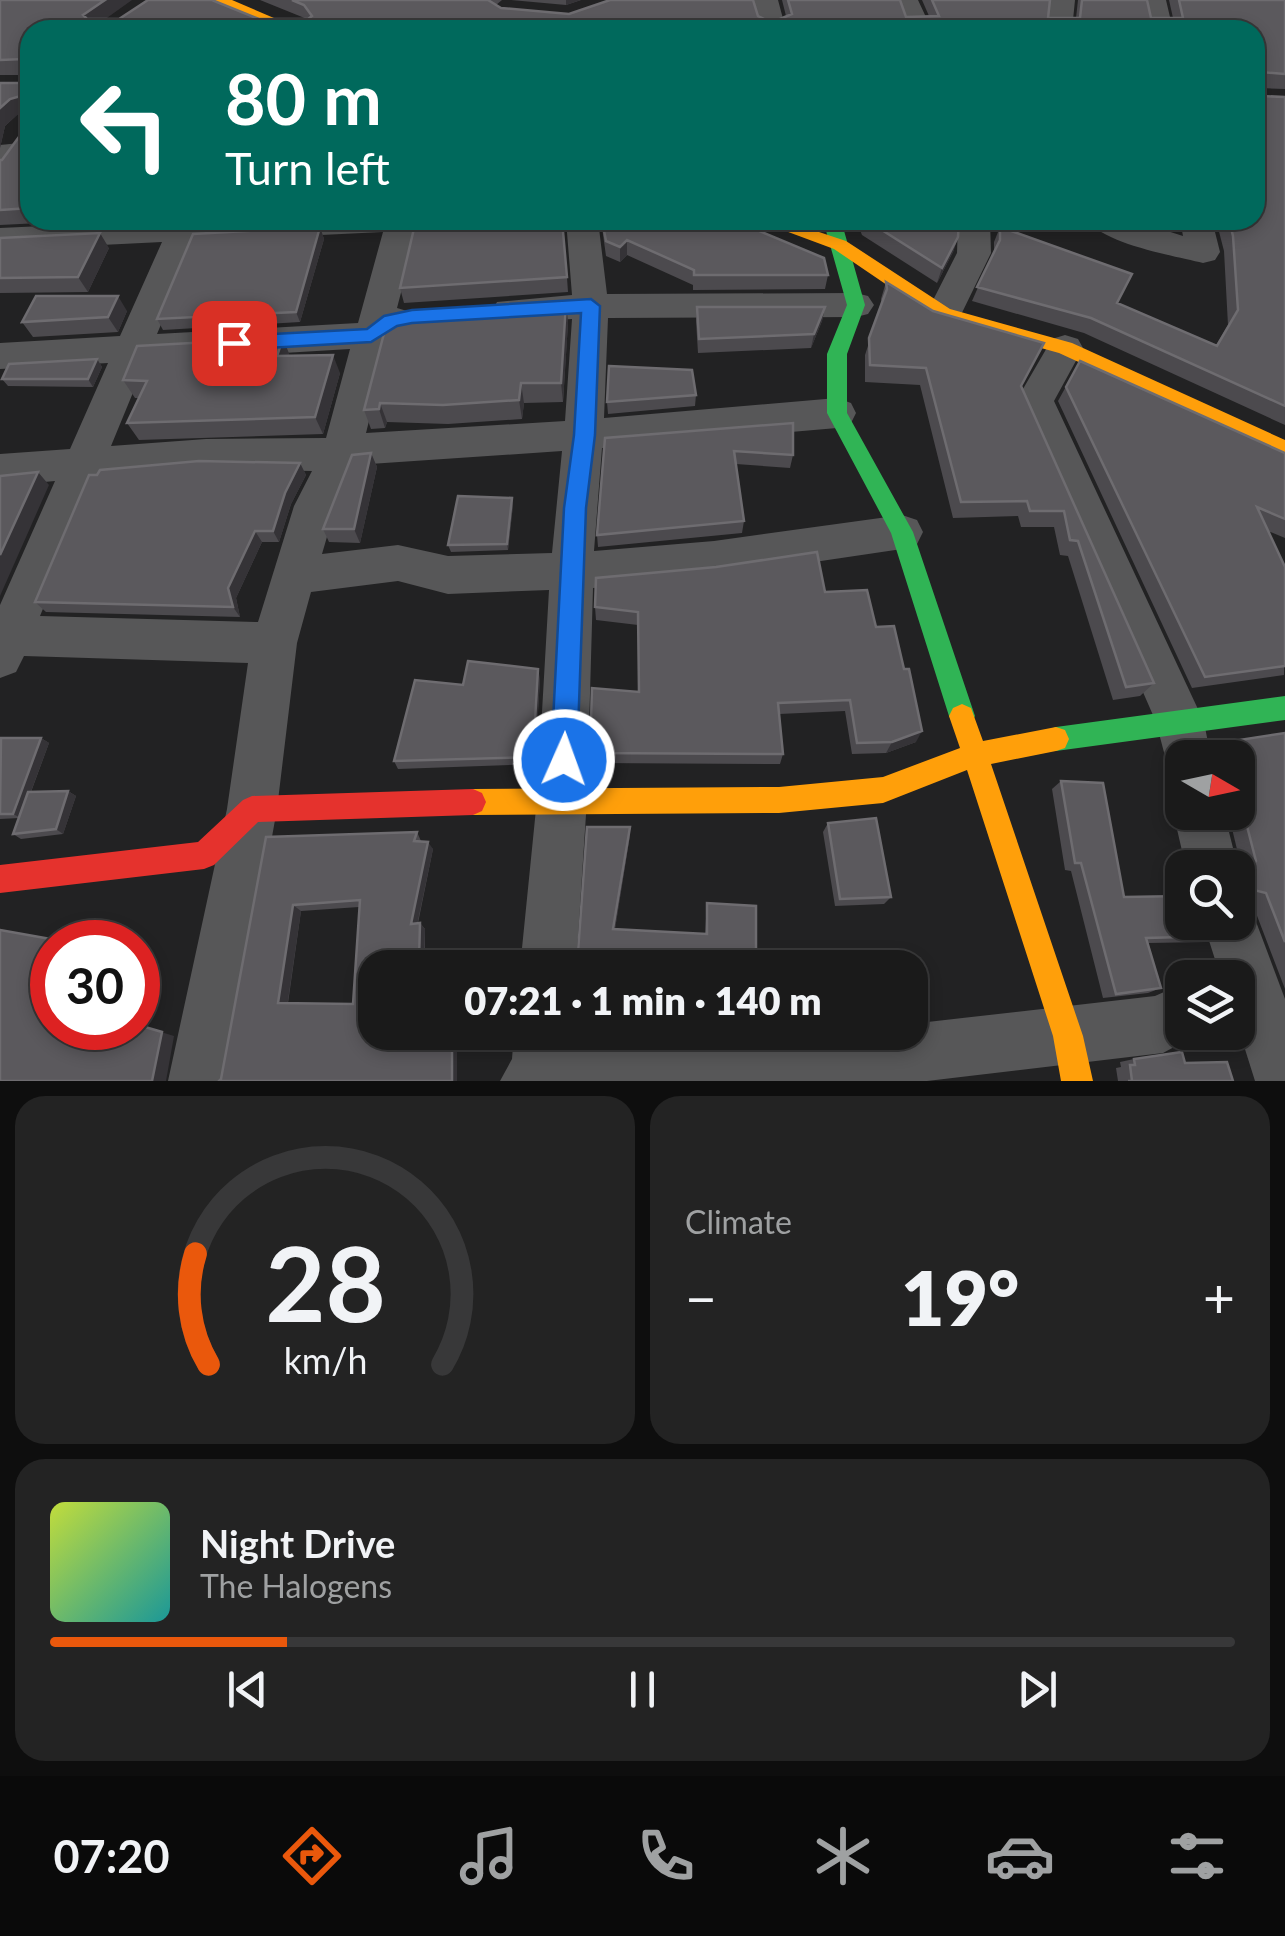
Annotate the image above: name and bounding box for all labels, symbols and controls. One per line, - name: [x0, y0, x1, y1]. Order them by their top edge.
- text: 80 m: [225, 56, 382, 140]
- icon: left: [60, 60, 190, 190]
- text: Turn left: [225, 141, 390, 195]
- pin: [192, 301, 277, 386]
- icon: arrive: [207, 316, 262, 371]
- position arrow: [512, 708, 616, 812]
- north arrow: [1165, 740, 1255, 830]
- map controls: [1165, 740, 1255, 1050]
- button: search: [1165, 850, 1255, 940]
- speed limit sign: 30: [30, 920, 160, 1050]
- button: layers: [1165, 960, 1255, 1050]
- text: 07:21 · 1 min · 140 m: [464, 977, 822, 1023]
- text: Climate: [685, 1202, 792, 1241]
- text: 28: [265, 1219, 385, 1344]
- text: 19°: [901, 1252, 1019, 1342]
- text: −: [685, 1264, 717, 1330]
- text: +: [1203, 1264, 1235, 1330]
- text: km/h: [283, 1339, 367, 1382]
- text: Night Drive: [200, 1520, 395, 1566]
- text: The Halogens: [200, 1566, 392, 1605]
- icon: previous: [220, 1662, 275, 1717]
- icon: pause: [615, 1662, 670, 1717]
- icon: next: [1010, 1662, 1065, 1717]
- icon: directions: [277, 1821, 347, 1891]
- icon: music: [454, 1821, 524, 1891]
- icon: phone: [631, 1821, 701, 1891]
- icon: climate: [808, 1821, 878, 1891]
- icon: car: [985, 1821, 1055, 1891]
- icon: filters: [1162, 1821, 1232, 1891]
- text: 07:20: [54, 1829, 170, 1883]

